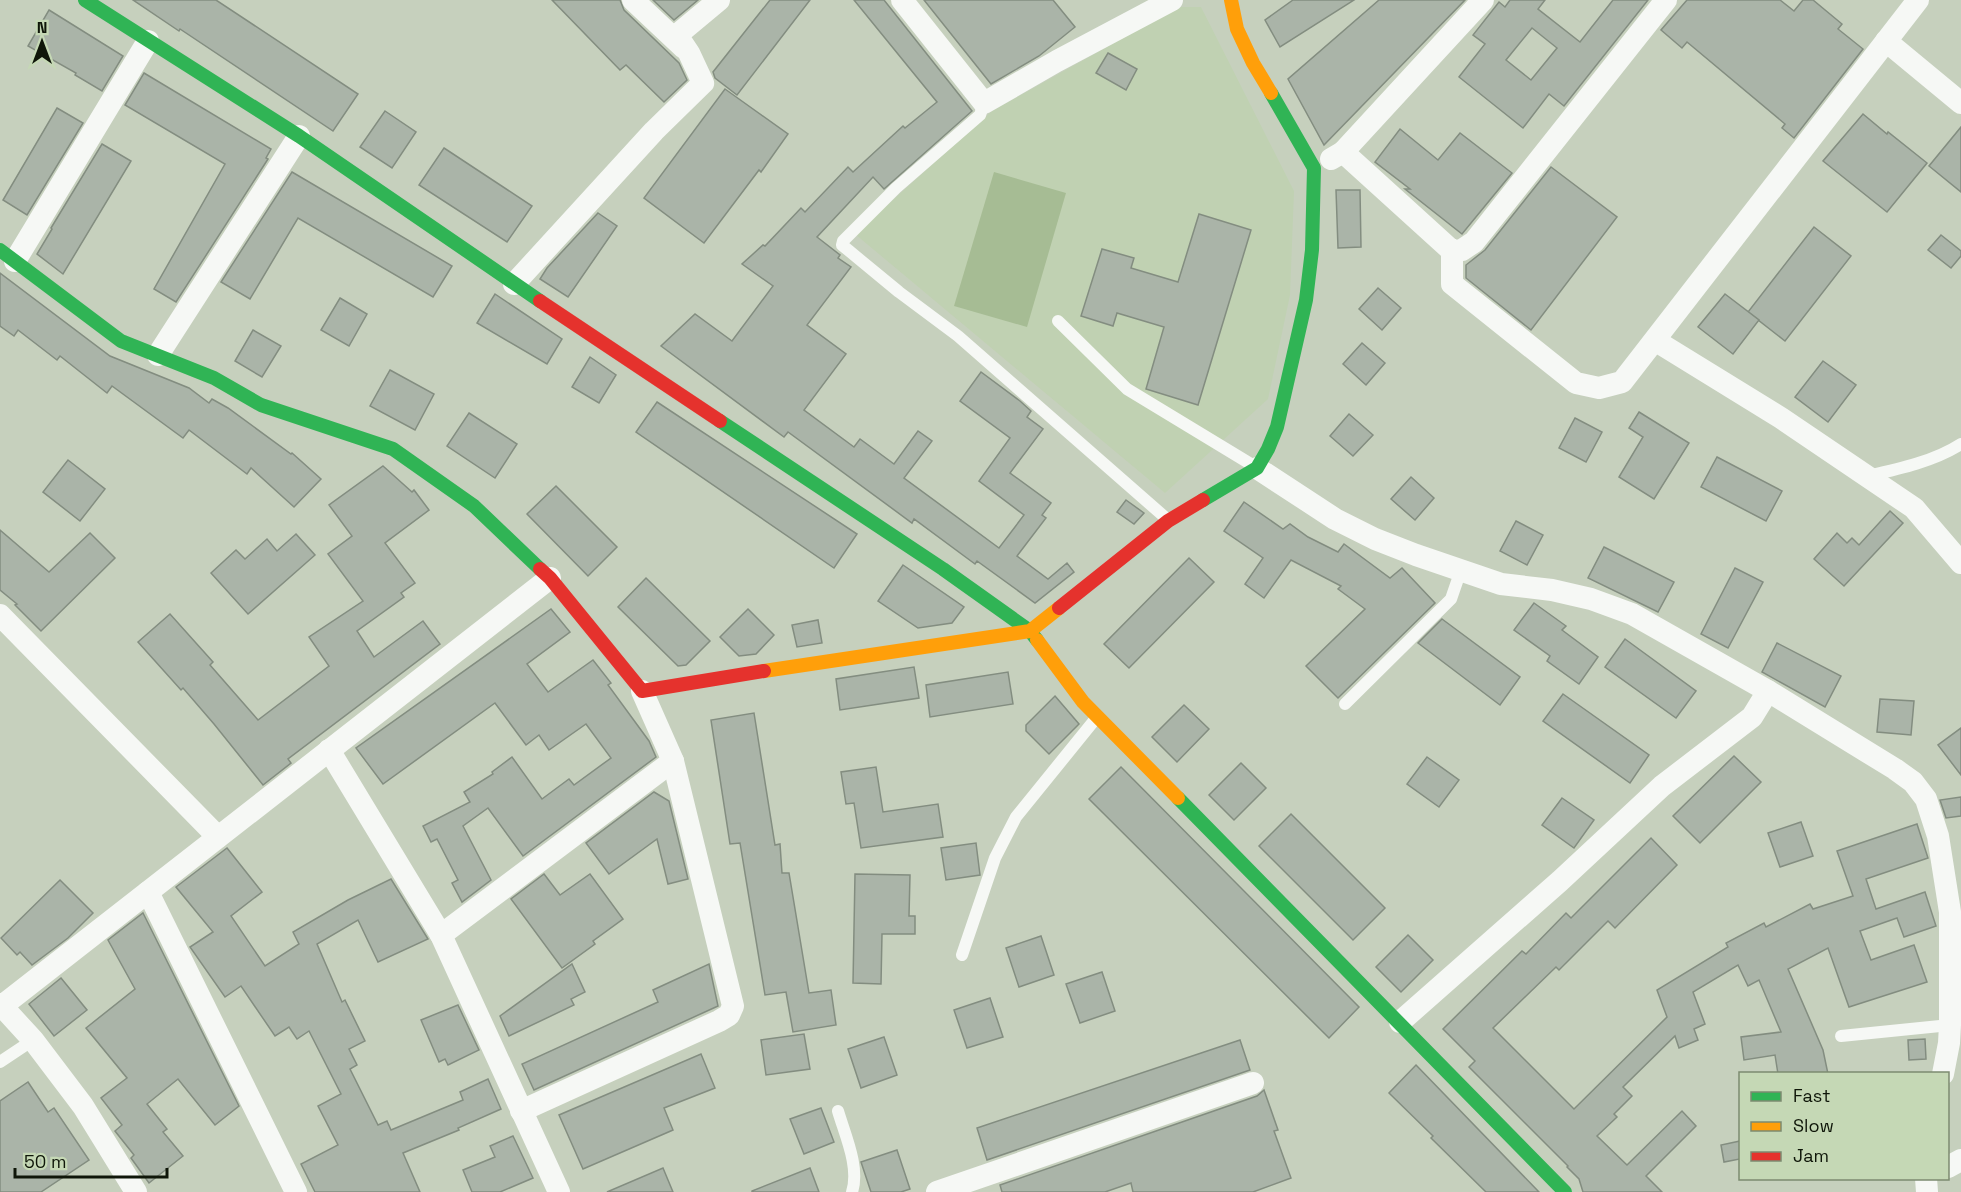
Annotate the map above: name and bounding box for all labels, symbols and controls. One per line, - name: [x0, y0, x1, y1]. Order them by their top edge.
- north arrow: [12, 12, 72, 72]
- text: N: [37, 17, 47, 38]
- legend: [1739, 1072, 1949, 1180]
- text: Fast: [1793, 1084, 1830, 1107]
- text: Slow: [1793, 1114, 1834, 1137]
- scale bar: [15, 1141, 166, 1179]
- text: Jam: [1793, 1144, 1829, 1167]
- text: 50 m: [24, 1150, 66, 1173]

